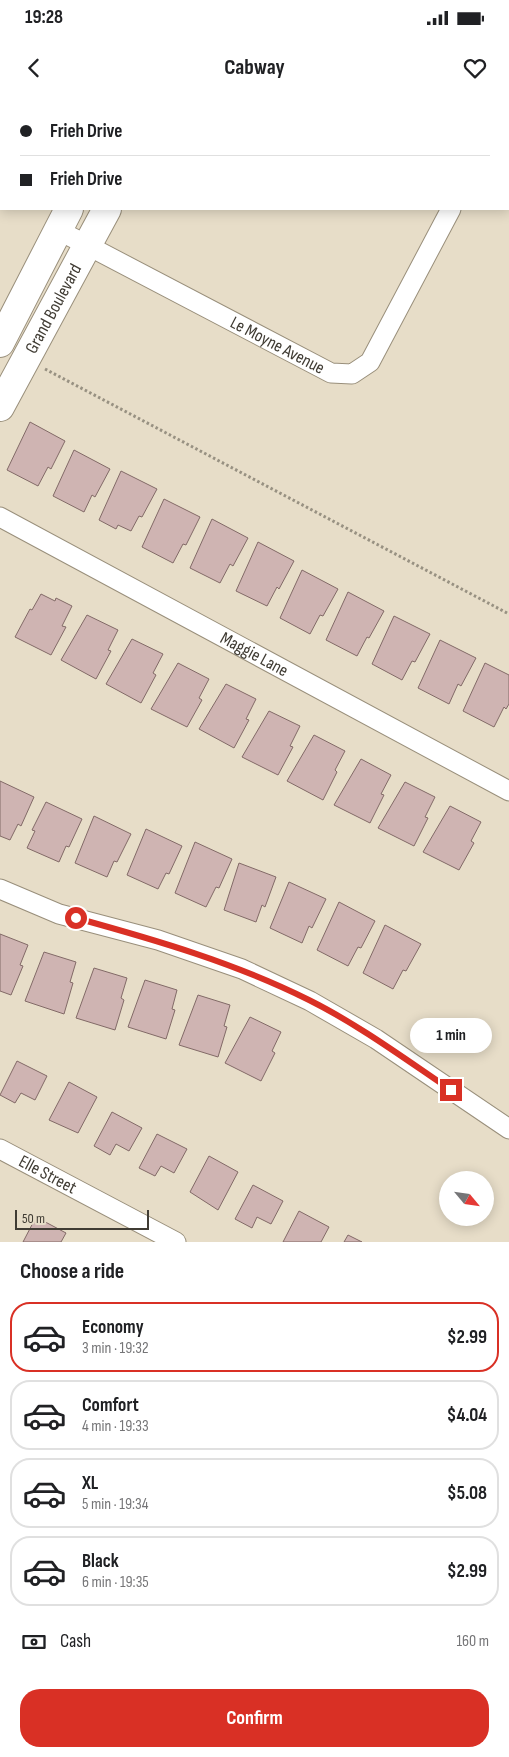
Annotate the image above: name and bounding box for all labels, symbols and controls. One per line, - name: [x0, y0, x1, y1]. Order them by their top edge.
- text: 19:28: [25, 6, 63, 29]
- icon: back: [20, 54, 48, 82]
- text: Cabway: [224, 54, 285, 81]
- icon: heart: [461, 54, 489, 82]
- text: Frieh Drive: [50, 120, 122, 143]
- text: Frieh Drive: [50, 168, 122, 191]
- street label: Grand Boulevard: [21, 260, 86, 357]
- street label: Le Moyne Avenue: [227, 312, 328, 378]
- street label: Maggie Lane: [217, 627, 292, 681]
- route start: [65, 907, 87, 929]
- callout: 1 min: [410, 1018, 492, 1052]
- text: 1 min: [436, 1026, 466, 1045]
- route end: [440, 1079, 462, 1101]
- street label: Elle Street: [15, 1150, 81, 1198]
- north arrow: [439, 1171, 494, 1226]
- map controls: [439, 1171, 494, 1226]
- scale bar: [15, 1207, 149, 1230]
- text: 50 m: [22, 1210, 45, 1227]
- text: Choose a ride: [20, 1258, 124, 1285]
- icon: car: [22, 1315, 67, 1360]
- text: Economy: [82, 1316, 144, 1339]
- text: $2.99: [447, 1326, 487, 1349]
- text: 3 min · 19:32: [82, 1339, 149, 1358]
- icon: car: [22, 1393, 67, 1438]
- text: Comfort: [82, 1394, 139, 1417]
- text: $4.04: [447, 1404, 487, 1427]
- text: 4 min · 19:33: [82, 1417, 149, 1436]
- icon: car: [22, 1471, 67, 1516]
- text: XL: [82, 1472, 98, 1495]
- text: $5.08: [447, 1482, 487, 1505]
- text: 5 min · 19:34: [82, 1495, 148, 1514]
- icon: car: [22, 1549, 67, 1594]
- text: Black: [82, 1550, 119, 1573]
- text: $2.99: [447, 1560, 487, 1583]
- text: 6 min · 19:35: [82, 1573, 149, 1592]
- icon: cash: [20, 1628, 48, 1656]
- text: Cash: [60, 1630, 91, 1653]
- text: 160 m: [456, 1632, 489, 1651]
- button: Confirm: [20, 1689, 489, 1747]

